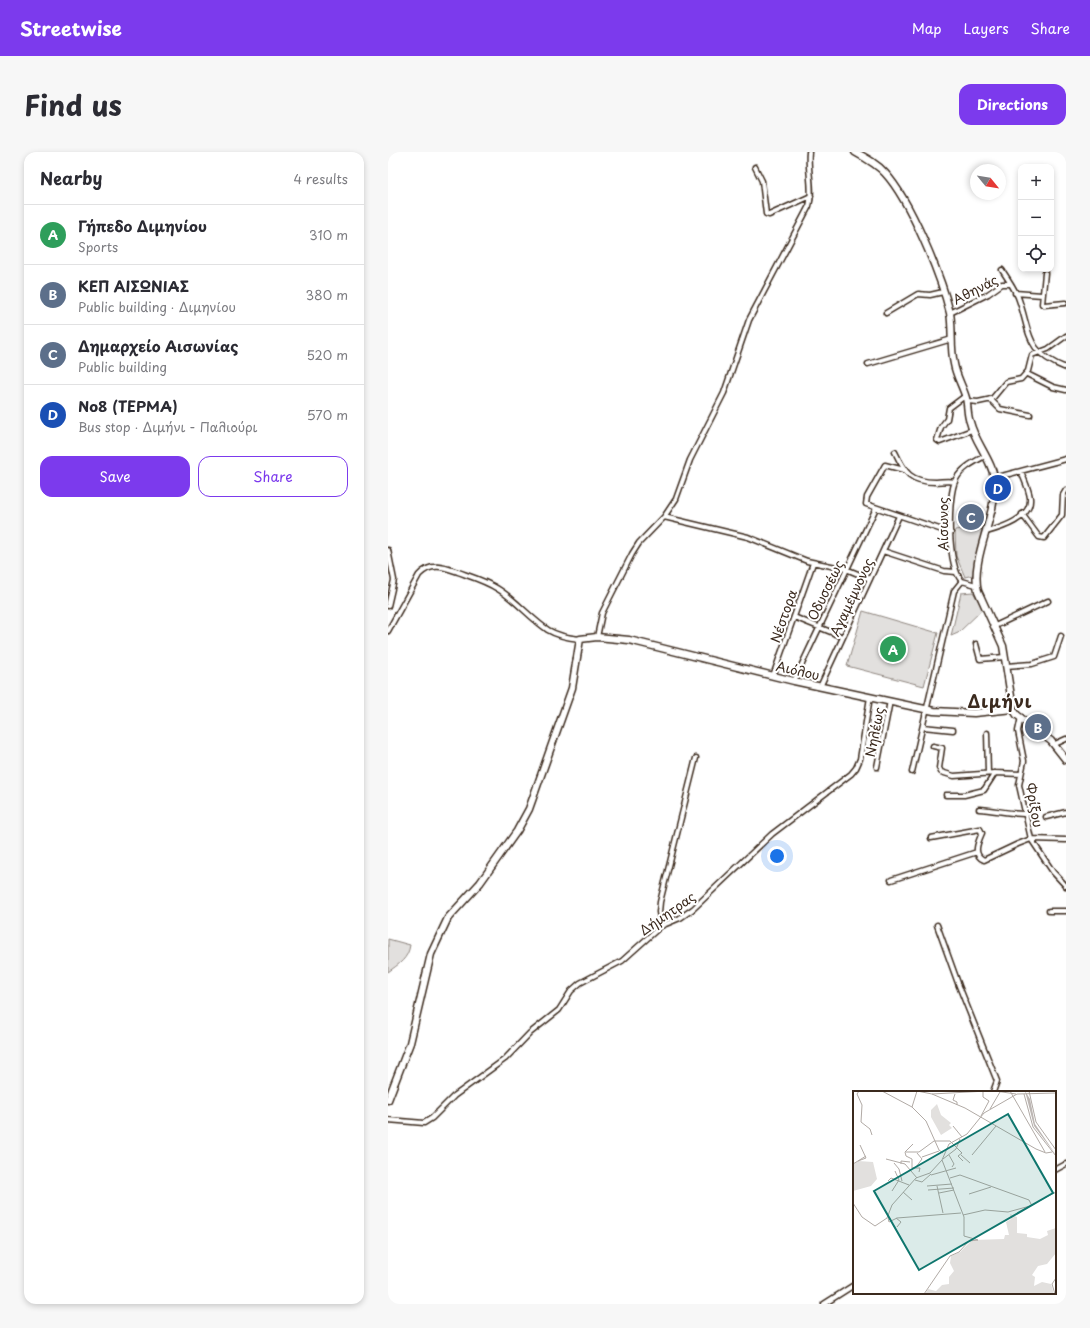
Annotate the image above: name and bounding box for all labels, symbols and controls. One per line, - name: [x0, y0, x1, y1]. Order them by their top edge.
- text: Streetwise: [20, 14, 122, 42]
- text: Map: [912, 18, 942, 39]
- text: Layers: [964, 18, 1009, 39]
- text: Share: [1031, 18, 1070, 39]
- text: Find us: [24, 83, 122, 126]
- button: Directions: [959, 84, 1066, 125]
- north arrow: [970, 164, 1006, 200]
- map controls: [1018, 164, 1054, 272]
- button: +: [1018, 164, 1054, 200]
- text: Nearby: [40, 165, 102, 191]
- text: 4 results: [294, 169, 348, 188]
- button: −: [1018, 200, 1054, 236]
- text: Γήπεδο Διμηνίου: [78, 214, 207, 237]
- text: A: [48, 225, 58, 244]
- text: 310 m: [309, 225, 348, 244]
- button: locate: [1018, 236, 1054, 272]
- text: Sports: [78, 237, 118, 256]
- street label: Αθηνάς: [949, 269, 1001, 308]
- text: ΚΕΠ ΑΙΣΩΝΙΑΣ: [78, 274, 189, 297]
- text: B: [49, 285, 57, 304]
- text: 380 m: [305, 285, 348, 304]
- text: Public building · Διμηνίου: [78, 297, 236, 316]
- text: Δημαρχείο Αισωνίας: [78, 334, 238, 357]
- text: C: [48, 345, 58, 364]
- text: 520 m: [306, 345, 348, 364]
- text: Public building: [78, 357, 167, 376]
- text: Νο8 (ΤΕΡΜΑ): [78, 394, 178, 417]
- text: D: [48, 405, 58, 424]
- text: 570 m: [307, 405, 348, 424]
- text: Bus stop · Διμήνι - Παλιούρι: [78, 417, 258, 436]
- button: Save: [40, 456, 190, 497]
- button: Share: [198, 456, 348, 497]
- pin: D: [985, 473, 1011, 503]
- street label: Αίσωνος: [933, 497, 952, 551]
- pin: C: [958, 502, 984, 532]
- street label: Αγαμέμνονος: [825, 554, 878, 639]
- street label: Οδυσσέως: [802, 556, 848, 623]
- street label: Νέστορα: [765, 586, 801, 645]
- pin: A: [880, 634, 906, 664]
- street label: Αιόλου: [774, 656, 822, 684]
- district label: Διμήνι: [968, 688, 1032, 714]
- street label: Νηλέως: [860, 705, 888, 759]
- pin: B: [1025, 712, 1051, 742]
- street label: Φρίξου: [1022, 781, 1048, 829]
- your location: [767, 846, 787, 866]
- street label: Δήμητρας: [635, 887, 699, 939]
- inset map: [853, 1091, 1056, 1294]

